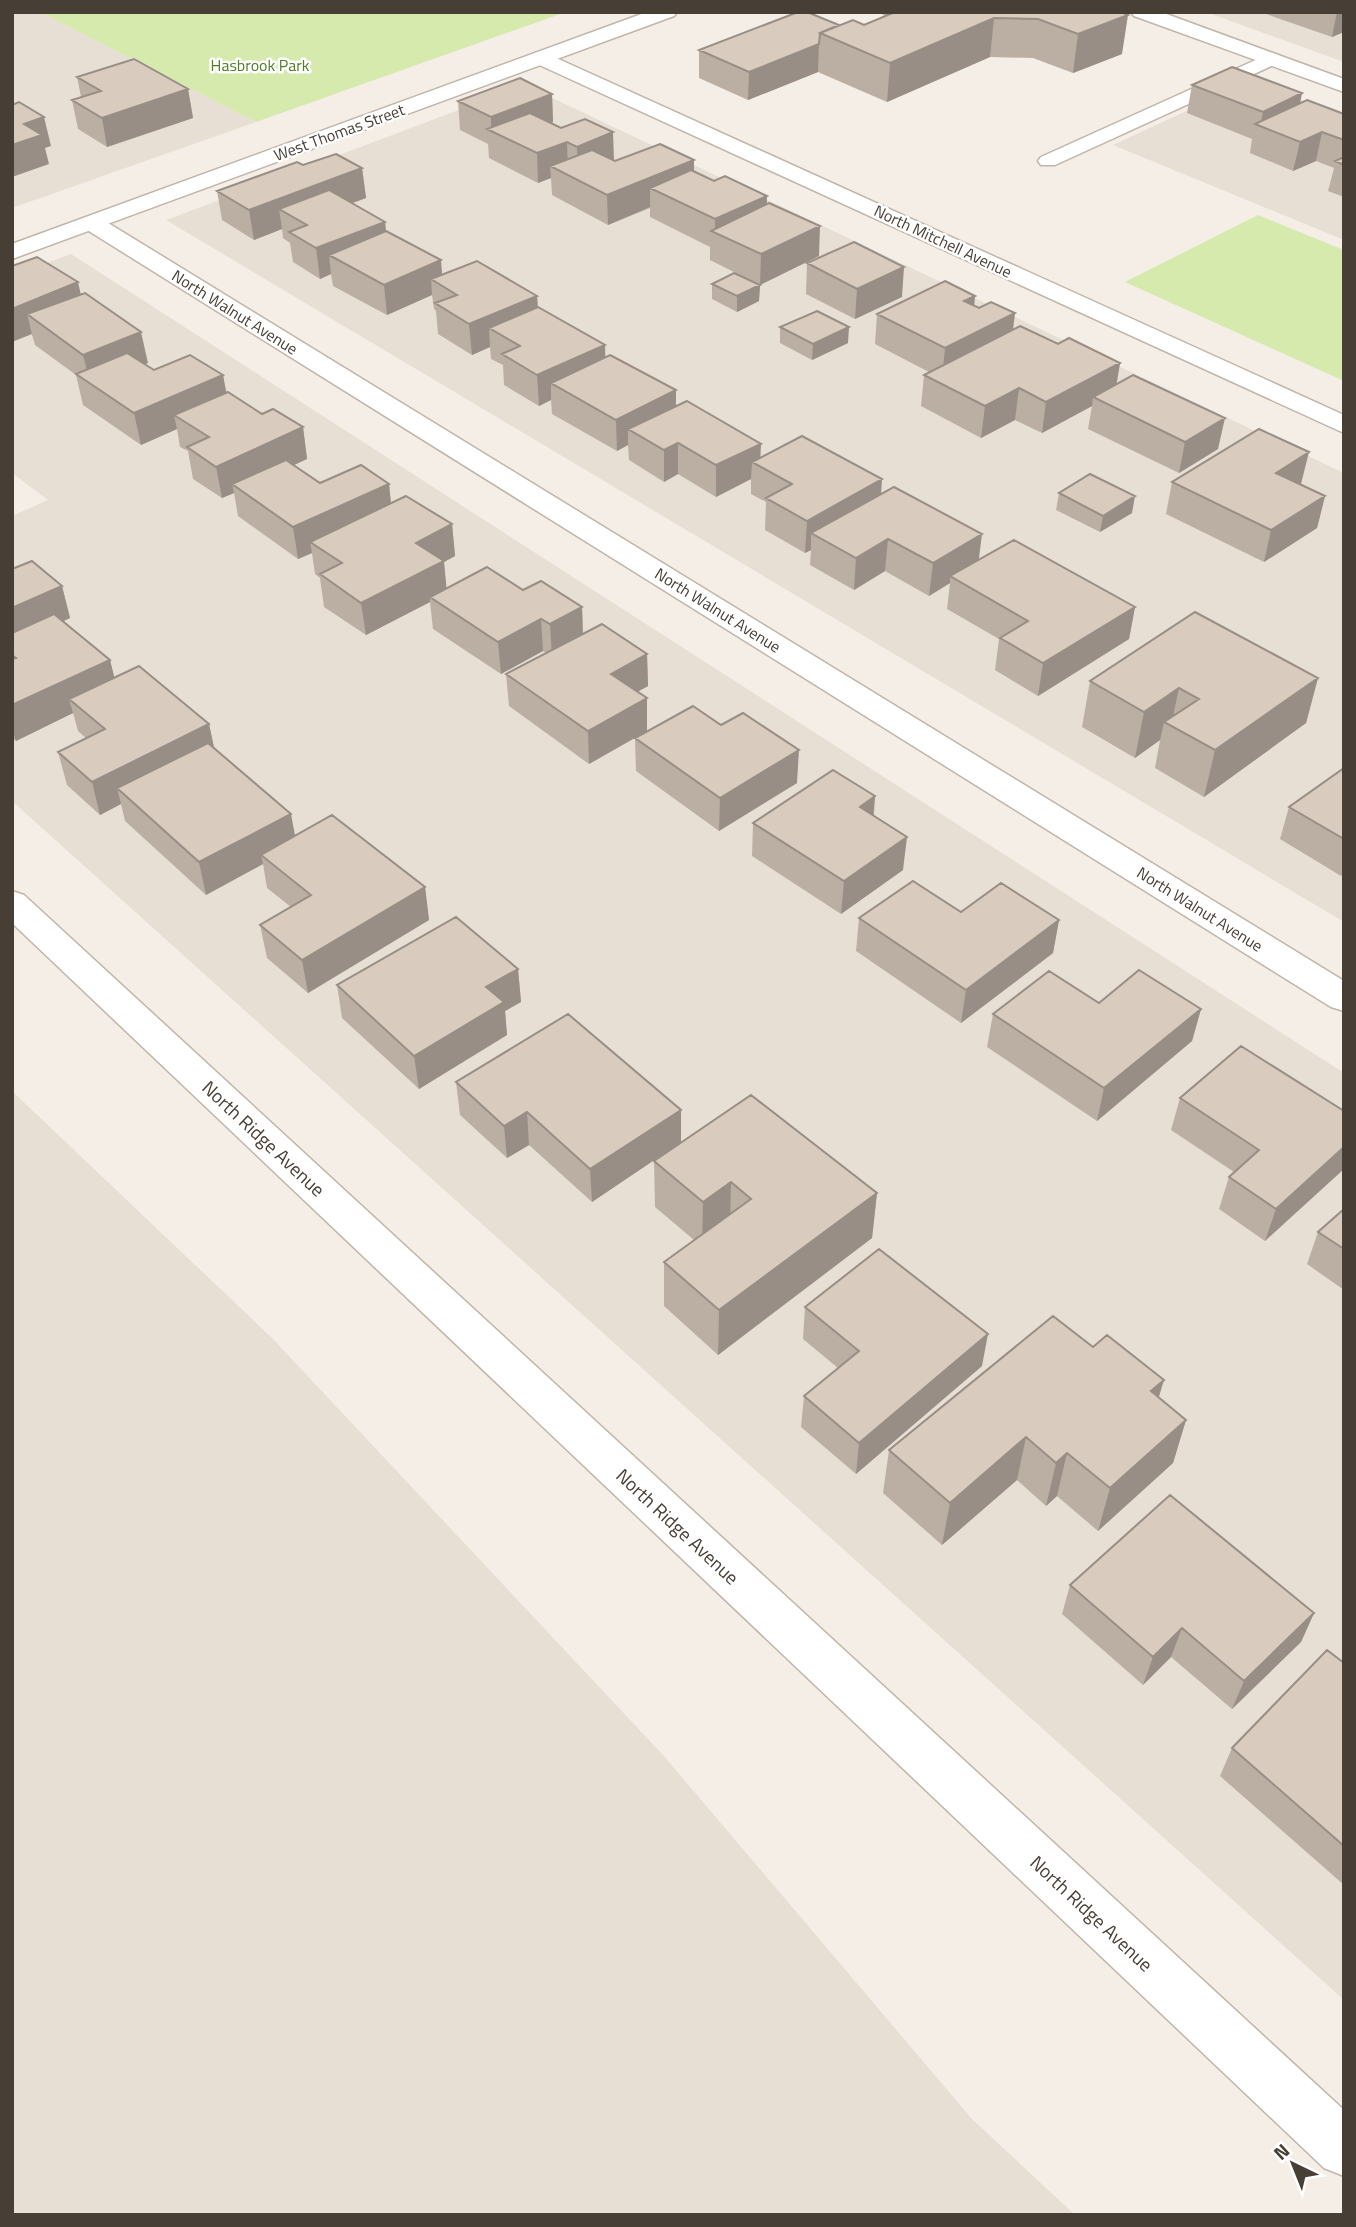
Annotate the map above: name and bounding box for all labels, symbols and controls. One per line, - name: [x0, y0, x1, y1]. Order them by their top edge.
- park label: Hasbrook Park: [211, 53, 310, 77]
- street label: West Thomas Street: [270, 97, 408, 167]
- street label: North Mitchell Avenue: [870, 199, 1016, 283]
- street label: North Walnut Avenue: [167, 264, 303, 360]
- street label: North Walnut Avenue: [650, 562, 786, 658]
- street label: North Walnut Avenue: [1132, 861, 1268, 957]
- street label: North Ridge Avenue: [196, 1073, 332, 1203]
- street label: North Ridge Avenue: [610, 1461, 746, 1591]
- street label: North Ridge Avenue: [1024, 1848, 1160, 1978]
- north arrow: [1258, 2129, 1328, 2199]
- text: N: [1266, 2136, 1296, 2166]

